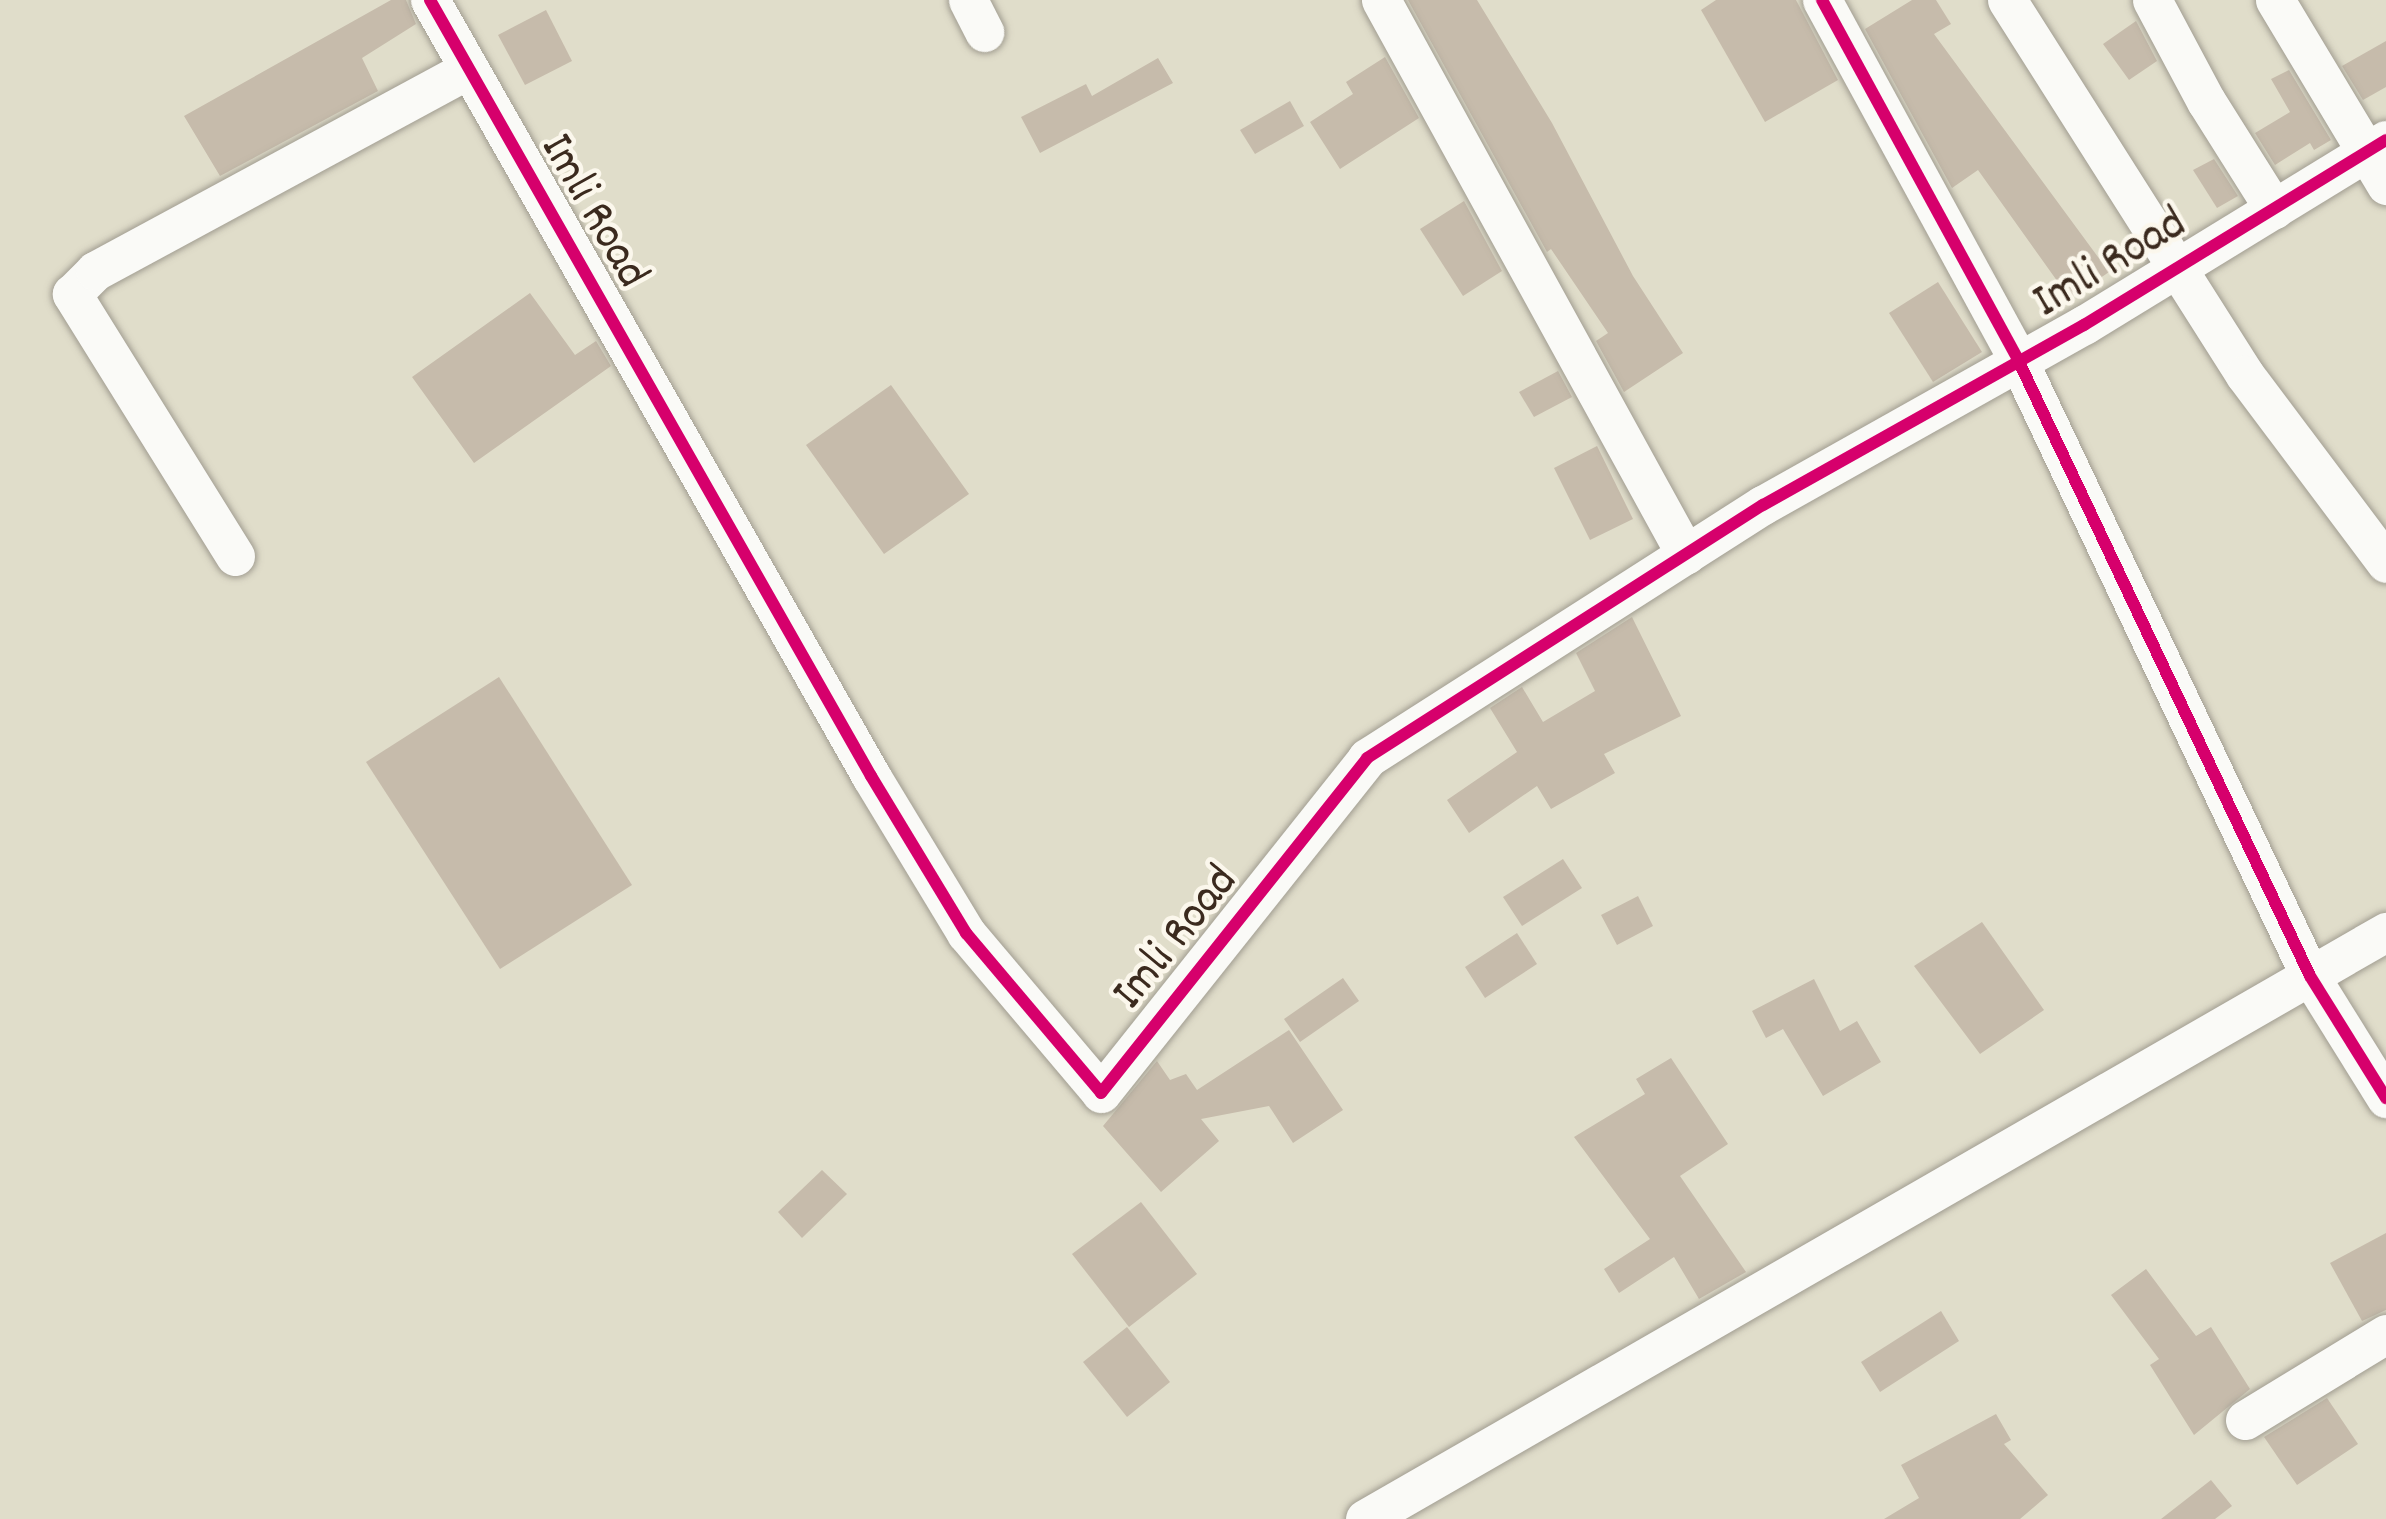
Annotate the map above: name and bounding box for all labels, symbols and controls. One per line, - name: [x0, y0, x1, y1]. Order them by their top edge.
- street label: Imli Road: [525, 125, 659, 299]
- street label: Imli Road: [2024, 197, 2198, 333]
- street label: Imli Road: [1101, 855, 1253, 1023]

